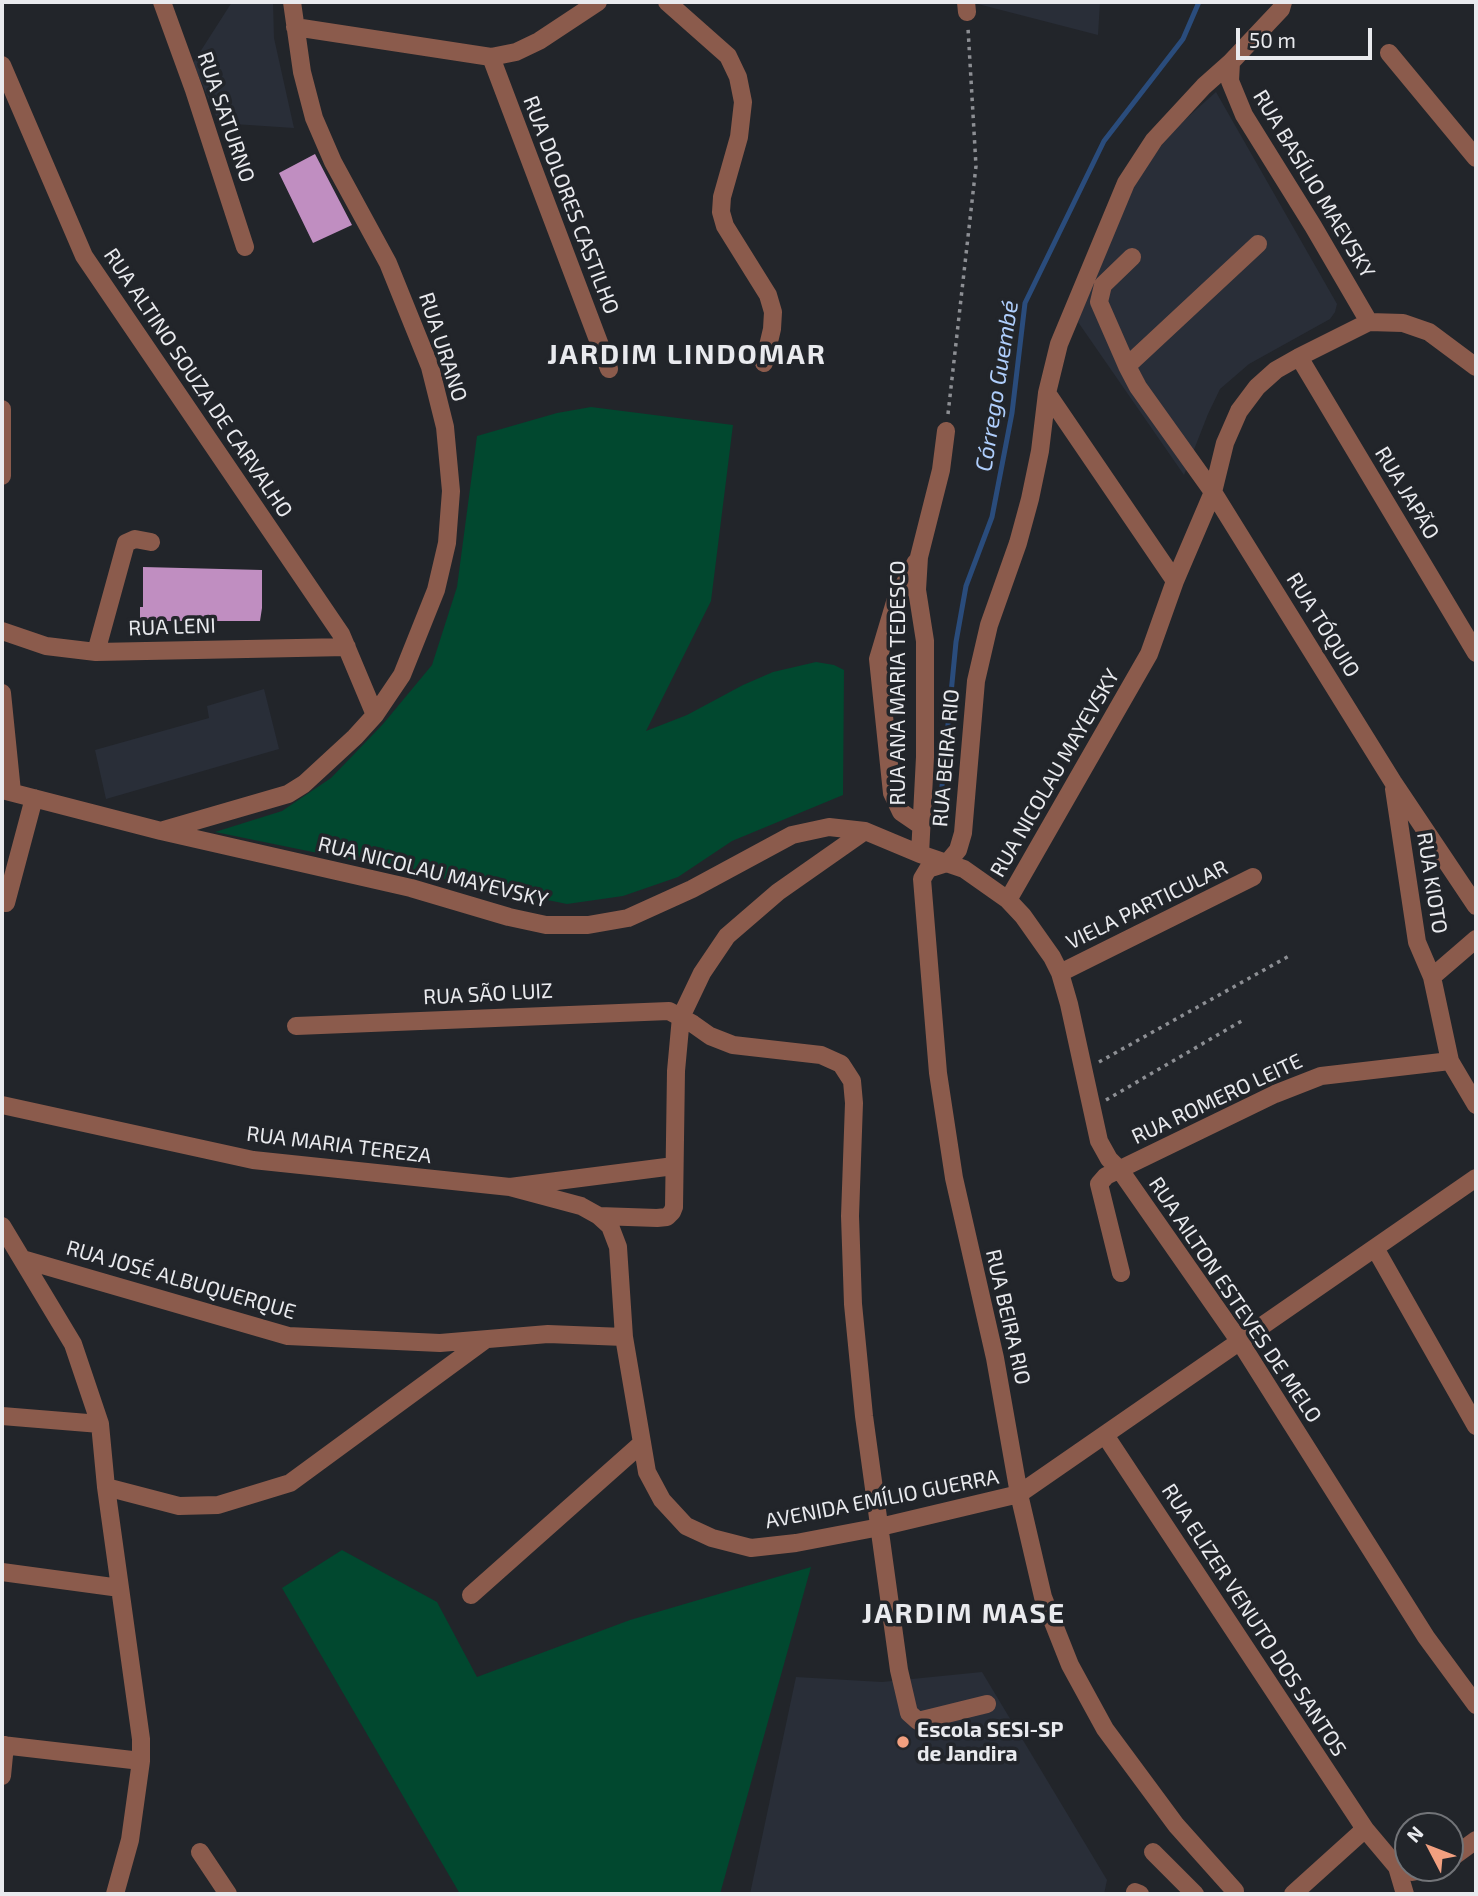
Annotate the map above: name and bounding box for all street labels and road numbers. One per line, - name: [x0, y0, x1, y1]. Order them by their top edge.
- street label: RUA SATURNO: [192, 48, 260, 186]
- street label: RUA BASÍLIO MAEVSKY: [1248, 85, 1380, 283]
- street label: RUA DOLORES CASTILHO: [518, 92, 624, 318]
- street label: RUA ALTINO SOUZA DE CARVALHO: [98, 244, 298, 522]
- street label: RUA URANO: [413, 289, 473, 405]
- street label: RUA JAPÃO: [1370, 442, 1444, 544]
- street label: RUA ANA MARIA TEDESCO: [885, 560, 911, 806]
- street label: RUA TÓQUIO: [1281, 568, 1365, 682]
- street label: RUA LENI: [128, 613, 216, 641]
- street label: RUA NICOLAU MAYEVSKY: [985, 664, 1125, 882]
- street label: RUA BEIRA RIO: [927, 688, 965, 828]
- street label: RUA NICOLAU MAYEVSKY: [315, 831, 551, 913]
- street label: RUA KIOTO: [1412, 831, 1452, 935]
- street label: VIELA PARTICULAR: [1062, 855, 1232, 955]
- street label: RUA SÃO LUIZ: [422, 978, 554, 1010]
- street label: RUA ROMERO LEITE: [1128, 1048, 1306, 1150]
- street label: RUA MARIA TEREZA: [245, 1121, 433, 1169]
- street label: RUA AILTON ESTEVES DE MELO: [1143, 1172, 1327, 1428]
- street label: RUA JOSÉ ALBUQUERQUE: [63, 1235, 299, 1325]
- street label: RUA BEIRA RIO: [980, 1247, 1036, 1387]
- street label: AVENIDA EMÍLIO GUERRA: [763, 1464, 1001, 1534]
- street label: RUA ELIZER VENUTO DOS SANTOS: [1156, 1479, 1352, 1761]

